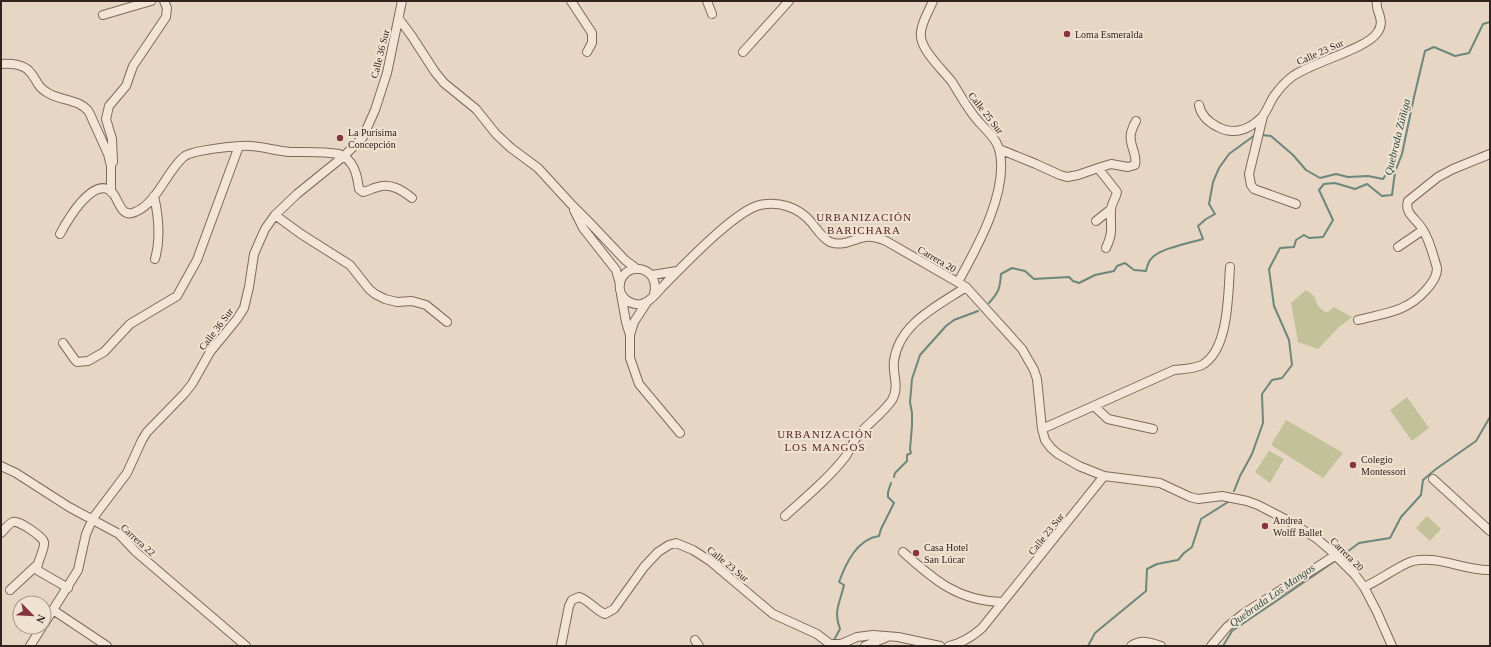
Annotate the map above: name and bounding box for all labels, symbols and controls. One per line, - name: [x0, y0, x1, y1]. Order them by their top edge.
- street label: Calle 36 Sur: [369, 28, 392, 80]
- marker: Loma Esmeralda: [1062, 29, 1072, 39]
- place label: Loma Esmeralda: [1075, 29, 1144, 40]
- street label: Calle 23 Sur: [1295, 37, 1346, 67]
- street label: Calle 25 Sur: [966, 90, 1006, 137]
- water label: Quebrada Zúñiga: [1382, 97, 1412, 177]
- place label: La Purísima Concepción: [348, 127, 397, 150]
- marker: La Purísima Concepción: [335, 133, 345, 143]
- district label: URBANIZACIÓN BARICHARA: [816, 211, 912, 236]
- street label: Carrera 20: [916, 244, 958, 274]
- street label: Calle 36 Sur: [197, 305, 236, 352]
- district label: URBANIZACIÓN LOS MANGOS: [777, 428, 873, 453]
- place label: Colegio Montessori: [1361, 454, 1406, 477]
- marker: Colegio Montessori: [1348, 460, 1358, 470]
- street label: Calle 23 Sur: [1026, 511, 1066, 557]
- place label: Andrea Wolff Ballet: [1273, 515, 1322, 538]
- marker: Andrea Wolff Ballet: [1260, 521, 1270, 531]
- street label: Carrera 22: [119, 522, 157, 558]
- street label: Carrera 20: [1328, 535, 1366, 573]
- place label: Casa Hotel San Lúcar: [924, 542, 968, 565]
- street label: Calle 23 Sur: [705, 544, 751, 584]
- marker: Casa Hotel San Lúcar: [911, 548, 921, 558]
- water label: Quebrada Los Mangos: [1227, 561, 1317, 629]
- north arrow: [12, 595, 52, 635]
- text: N: [34, 613, 48, 625]

